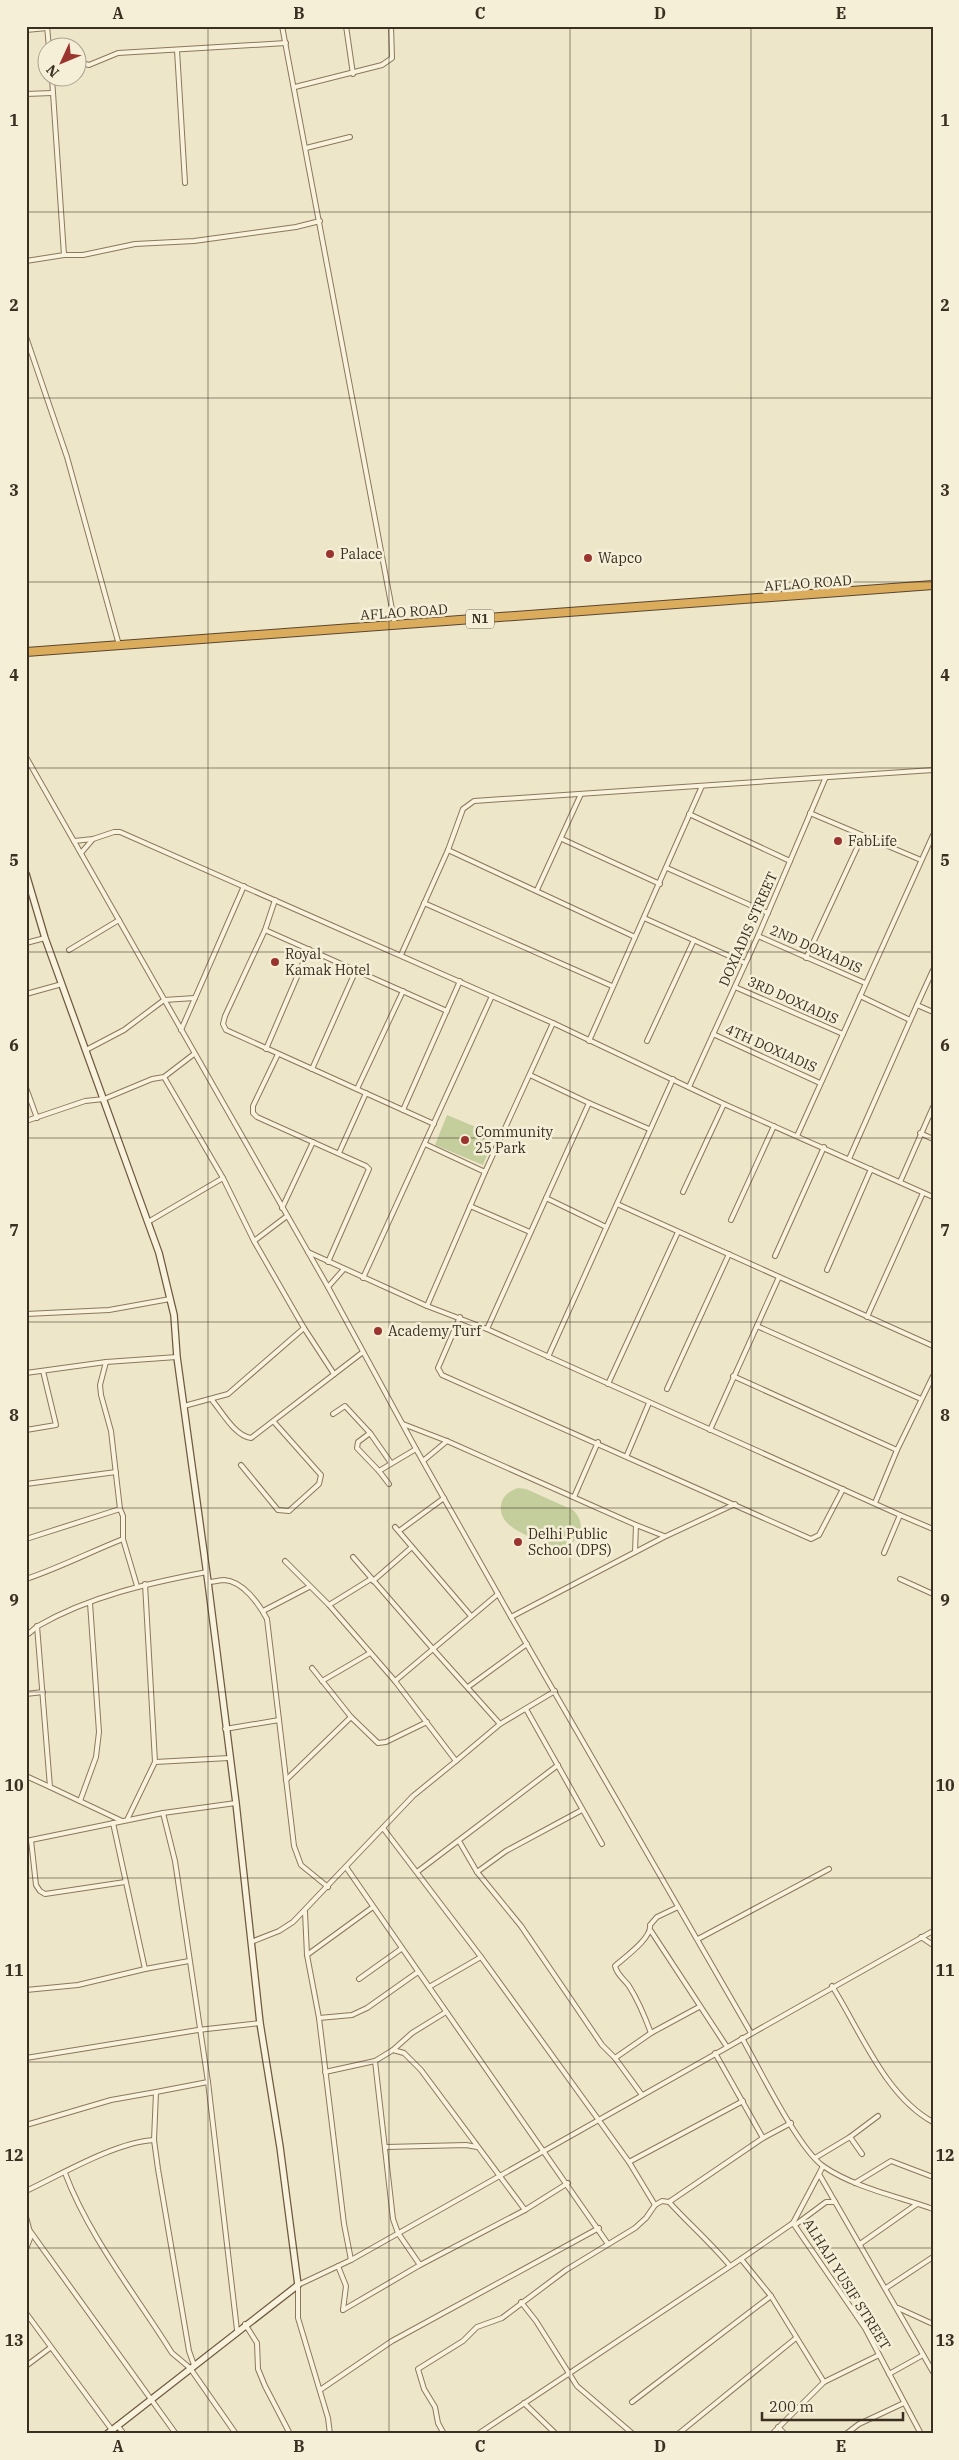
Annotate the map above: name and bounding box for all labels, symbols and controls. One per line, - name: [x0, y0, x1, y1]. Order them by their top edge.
- text: A: [112, 3, 124, 23]
- text: B: [293, 3, 305, 23]
- text: C: [475, 3, 485, 23]
- text: D: [654, 3, 666, 23]
- text: E: [836, 3, 846, 23]
- north arrow: [38, 38, 88, 88]
- text: N: [42, 61, 63, 81]
- text: 1: [9, 110, 19, 130]
- text: 1: [940, 110, 950, 130]
- text: 2: [9, 295, 19, 315]
- text: 2: [940, 295, 950, 315]
- text: 3: [9, 480, 19, 500]
- text: 3: [940, 480, 950, 500]
- place label: Palace: [340, 545, 383, 563]
- marker: Palace: [324, 548, 336, 560]
- place label: Wapco: [598, 549, 642, 567]
- marker: Wapco: [582, 552, 594, 564]
- street label: AFLAO ROAD: [764, 571, 853, 595]
- street label: AFLAO ROAD: [360, 600, 449, 624]
- road number: N1: [466, 610, 494, 628]
- text: 4: [9, 665, 19, 685]
- text: 4: [940, 665, 950, 685]
- place label: FabLife: [848, 832, 897, 850]
- marker: FabLife: [832, 835, 844, 847]
- text: 5: [9, 850, 19, 870]
- text: 5: [940, 850, 950, 870]
- street label: DOXIADIS STREET: [715, 869, 781, 989]
- street label: 2ND DOXIADIS: [767, 921, 865, 977]
- place label: Royal Kamak Hotel: [285, 945, 370, 979]
- marker: Royal Kamak Hotel: [269, 956, 281, 968]
- street label: 3RD DOXIADIS: [745, 972, 841, 1028]
- street label: 4TH DOXIADIS: [722, 1020, 820, 1076]
- text: 6: [9, 1035, 19, 1055]
- text: 6: [940, 1035, 950, 1055]
- place label: Community 25 Park: [475, 1123, 553, 1157]
- marker: Community 25 Park: [459, 1134, 471, 1146]
- text: 7: [9, 1220, 19, 1240]
- text: 7: [940, 1220, 950, 1240]
- place label: Academy Turf: [388, 1322, 482, 1340]
- marker: Academy Turf: [372, 1325, 384, 1337]
- text: 8: [9, 1405, 19, 1425]
- text: 8: [940, 1405, 950, 1425]
- place label: Delhi Public School (DPS): [528, 1525, 612, 1559]
- marker: Delhi Public School (DPS): [512, 1536, 524, 1548]
- text: 9: [9, 1590, 19, 1610]
- text: 9: [940, 1590, 950, 1610]
- text: 10: [4, 1775, 24, 1795]
- text: 10: [935, 1775, 955, 1795]
- text: 11: [4, 1960, 24, 1980]
- text: 11: [935, 1960, 955, 1980]
- text: 12: [4, 2145, 24, 2165]
- text: 12: [935, 2145, 955, 2165]
- street label: ALHAJI YUSIF STREET: [799, 2215, 895, 2353]
- text: 13: [4, 2330, 24, 2350]
- text: 13: [935, 2330, 955, 2350]
- scale bar: [762, 2390, 903, 2422]
- text: 200 m: [769, 2397, 814, 2416]
- text: A: [112, 2436, 124, 2456]
- text: B: [293, 2436, 305, 2456]
- text: C: [475, 2436, 485, 2456]
- text: D: [654, 2436, 666, 2456]
- text: E: [836, 2436, 846, 2456]

